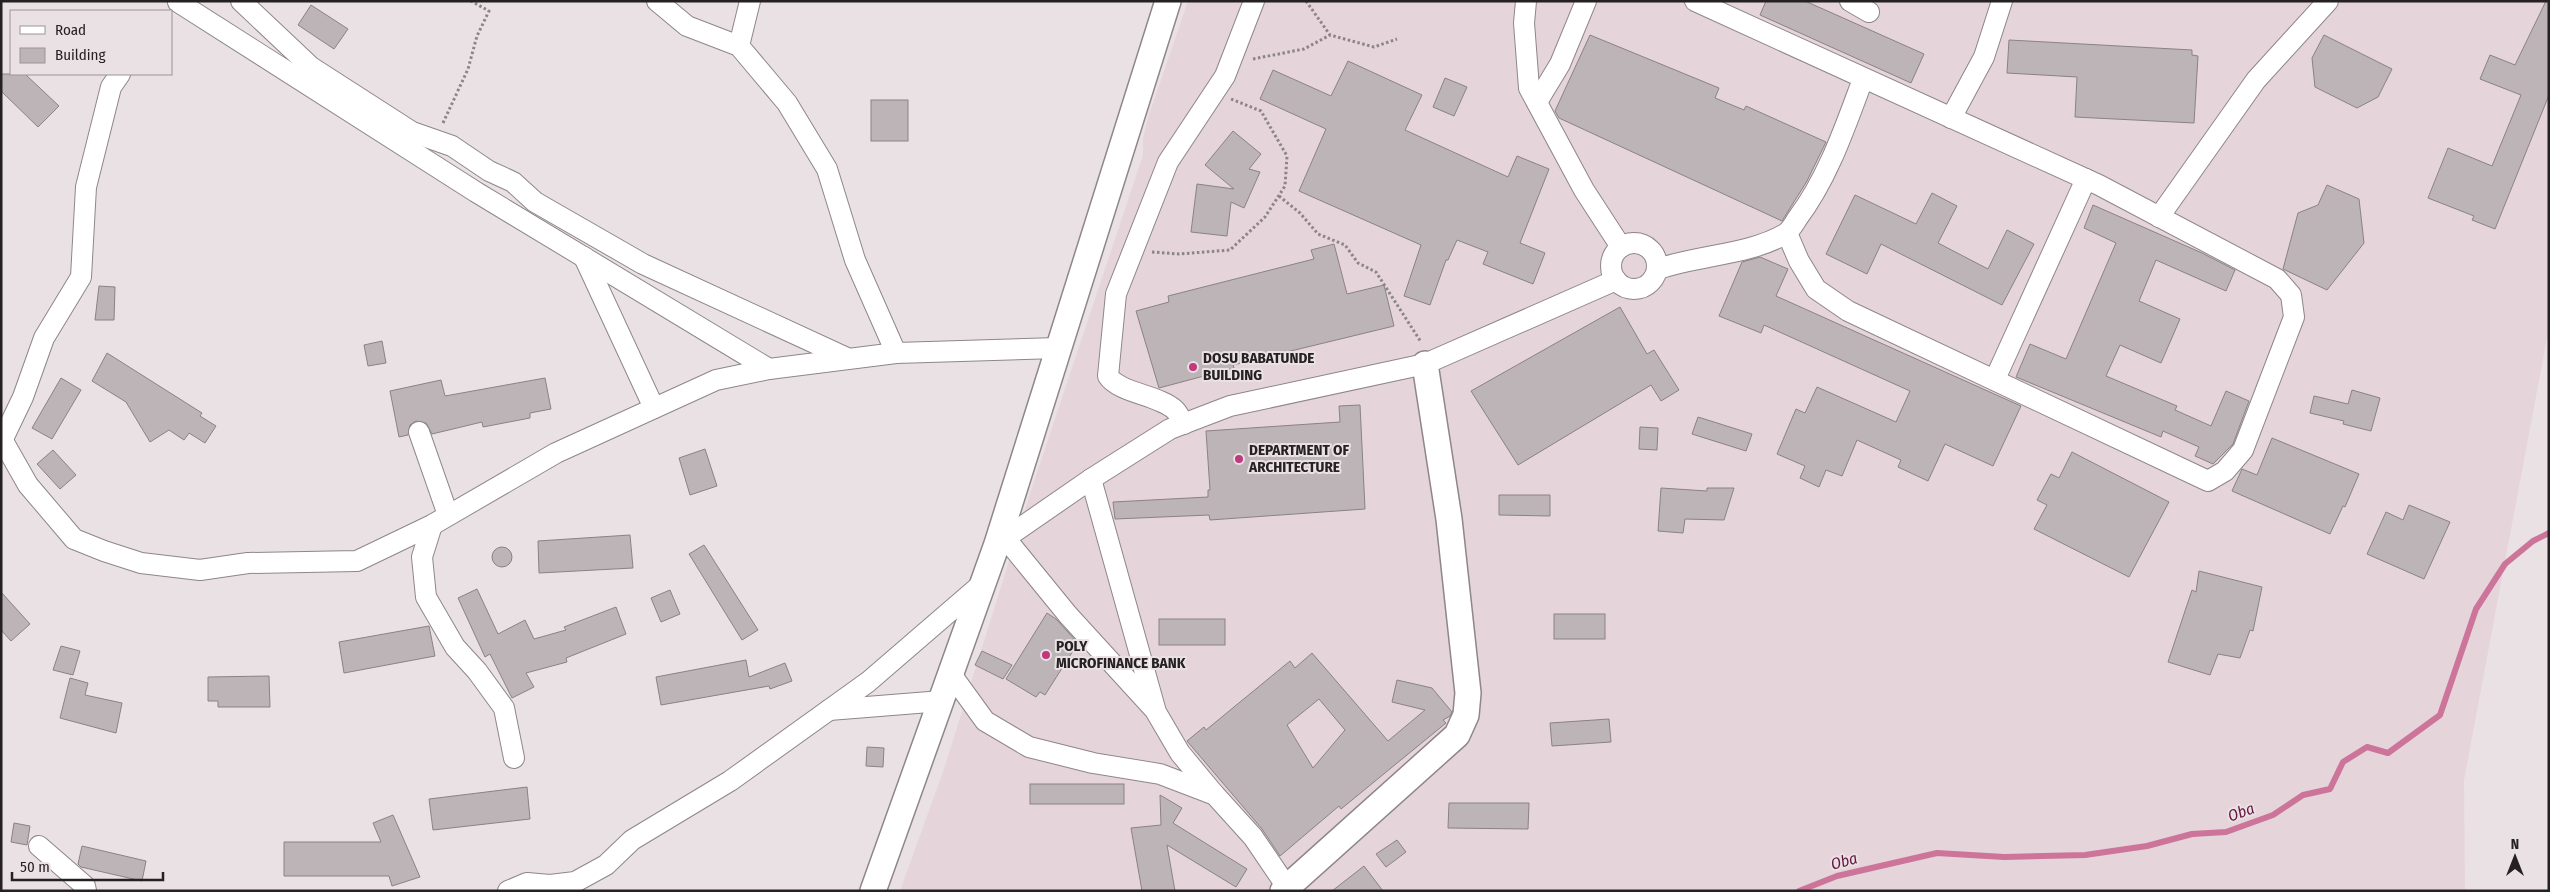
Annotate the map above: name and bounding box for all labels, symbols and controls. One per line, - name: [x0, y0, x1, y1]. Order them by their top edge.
- legend: [10, 10, 172, 75]
- text: Road: [55, 21, 86, 39]
- text: Building: [55, 46, 106, 64]
- place label: DOSU BABATUNDE BUILDING: [1203, 349, 1314, 384]
- marker: DOSU BABATUNDE BUILDING: [1187, 361, 1199, 373]
- place label: DEPARTMENT OF ARCHITECTURE: [1248, 441, 1349, 476]
- marker: DEPARTMENT OF ARCHITECTURE: [1233, 453, 1245, 465]
- place label: POLY MICROFINANCE BANK: [1056, 637, 1186, 672]
- marker: POLY MICROFINANCE BANK: [1040, 649, 1052, 661]
- water label: Oba: [2225, 799, 2257, 825]
- north arrow: [2490, 832, 2540, 882]
- text: N: [2511, 836, 2519, 853]
- water label: Oba: [1829, 848, 1859, 874]
- scale bar: [12, 850, 164, 882]
- text: 50 m: [20, 858, 50, 876]

